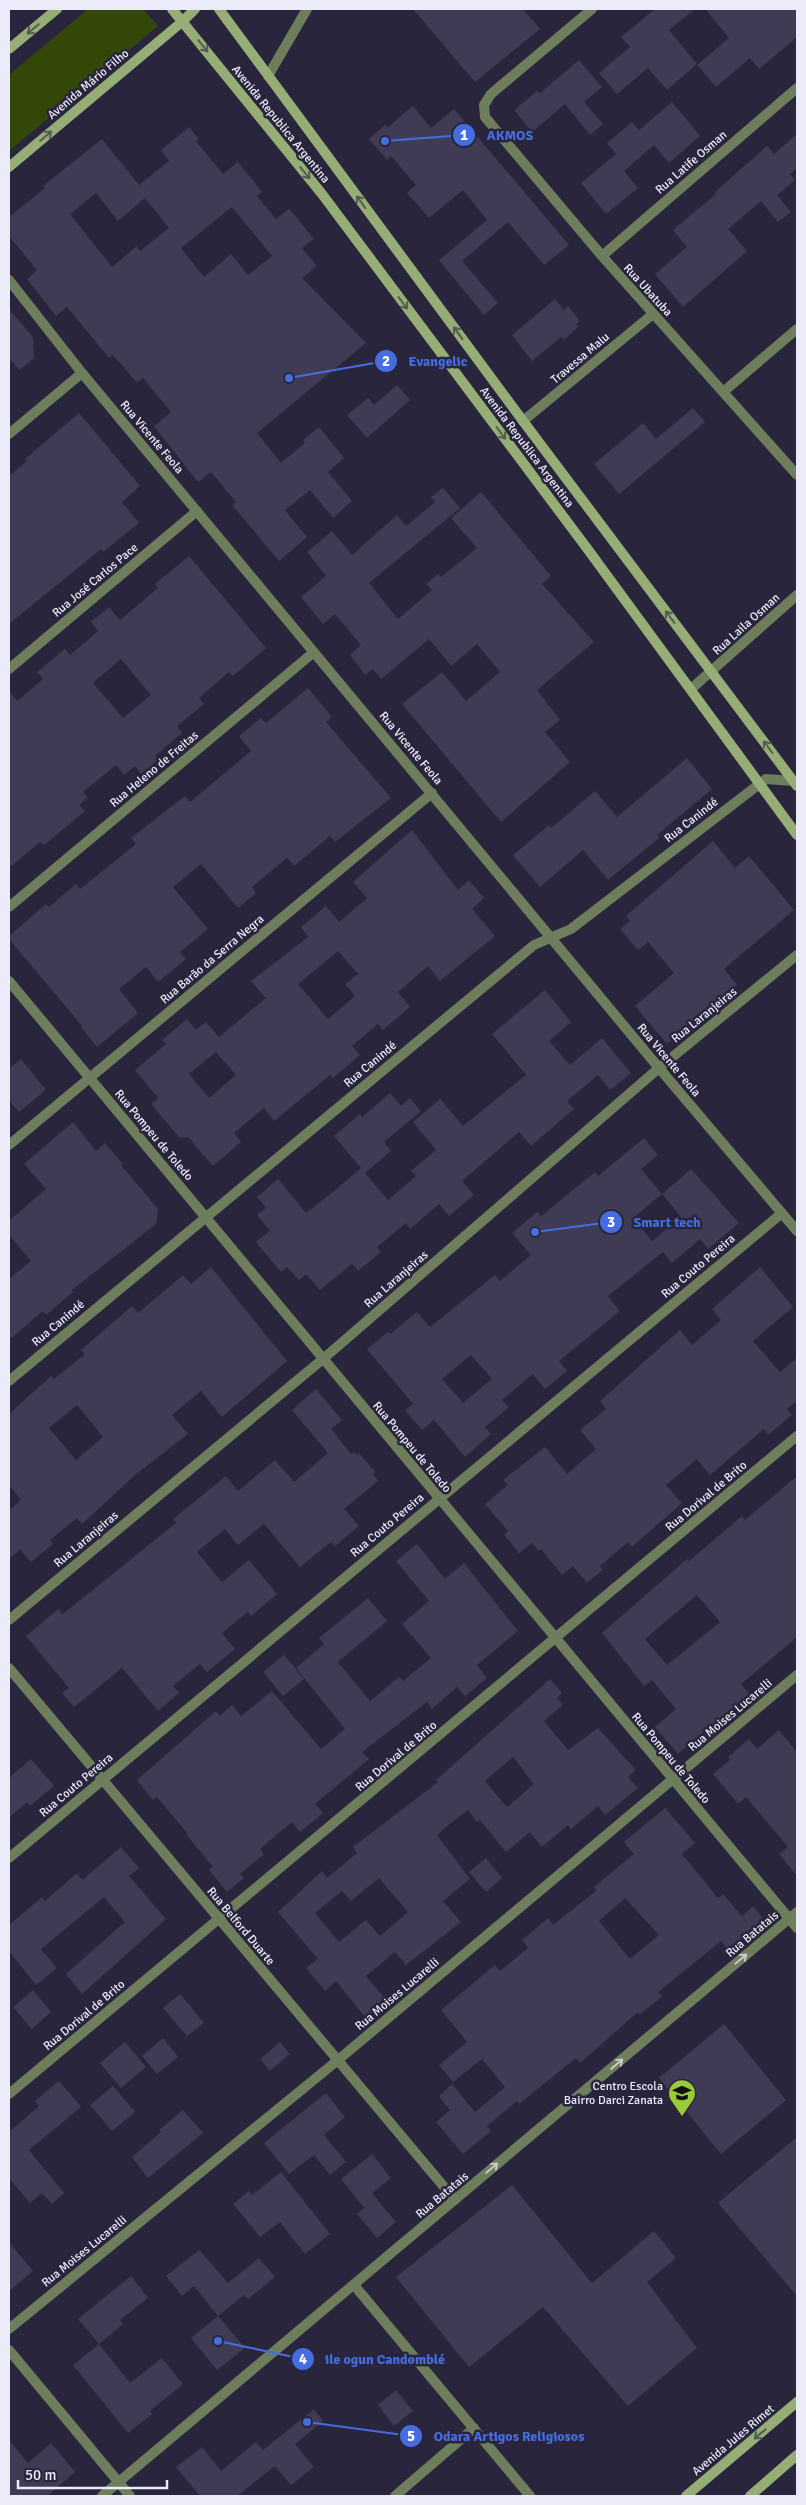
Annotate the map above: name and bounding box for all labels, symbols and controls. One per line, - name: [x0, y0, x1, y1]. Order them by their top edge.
- one-way arrow: [26, 23, 39, 35]
- one-way arrow: [198, 39, 209, 52]
- street label: Avenida Mário Filho: [45, 46, 132, 123]
- street label: Avenida Republica Argentina: [228, 62, 333, 186]
- callout: AKMOS: [451, 121, 543, 150]
- text: 1: [460, 126, 468, 144]
- text: AKMOS: [487, 127, 533, 144]
- street label: Rua Latife Osman: [653, 127, 730, 197]
- one-way arrow: [39, 130, 52, 141]
- one-way arrow: [299, 166, 310, 179]
- one-way arrow: [356, 195, 366, 209]
- street label: Rua Ubatuba: [620, 261, 675, 320]
- one-way arrow: [398, 296, 408, 310]
- one-way arrow: [452, 327, 463, 340]
- street label: Travessa Malu: [548, 330, 613, 387]
- callout: Evangelic: [374, 346, 478, 375]
- text: 2: [382, 352, 390, 370]
- text: Evangelic: [409, 353, 468, 370]
- street label: Avenida Republica Argentina: [476, 384, 577, 511]
- street label: Rua Vicente Feola: [117, 398, 187, 477]
- one-way arrow: [495, 426, 506, 439]
- street label: Rua José Carlos Pace: [49, 540, 141, 621]
- street label: Rua Laila Osman: [710, 590, 783, 658]
- one-way arrow: [665, 610, 675, 624]
- street label: Rua Vicente Feola: [376, 709, 446, 788]
- street label: Rua Heleno de Freitas: [107, 728, 202, 811]
- one-way arrow: [763, 740, 773, 754]
- street label: Rua Canindé: [661, 795, 721, 846]
- street label: Rua Barão da Serra Negra: [157, 912, 267, 1007]
- street label: Rua Laranjeiras: [669, 984, 740, 1046]
- street label: Rua Vicente Feola: [634, 1021, 704, 1100]
- street label: Rua Canindé: [341, 1038, 400, 1091]
- street label: Rua Pompeu de Toledo: [111, 1087, 196, 1184]
- callout: Smart tech: [598, 1208, 710, 1237]
- text: 3: [607, 1213, 615, 1231]
- text: Smart tech: [633, 1214, 701, 1231]
- street label: Rua Couto Pereira: [658, 1231, 738, 1302]
- street label: Rua Laranjeiras: [361, 1248, 431, 1311]
- street label: Rua Canindé: [29, 1297, 88, 1350]
- street label: Rua Pompeu de Toledo: [369, 1399, 454, 1496]
- street label: Rua Dorival de Brito: [662, 1458, 750, 1535]
- street label: Rua Couto Pereira: [347, 1490, 427, 1561]
- street label: Rua Laranjeiras: [51, 1508, 122, 1571]
- street label: Rua Moises Lucarelli: [685, 1676, 775, 1755]
- street label: Rua Pompeu de Toledo: [628, 1710, 713, 1807]
- street label: Rua Dorival de Brito: [352, 1718, 440, 1795]
- street label: Rua Couto Pereira: [36, 1750, 116, 1821]
- street label: Rua Belford Duarte: [204, 1884, 278, 1969]
- street label: Rua Batatais: [723, 1908, 782, 1961]
- one-way arrow: [735, 1954, 748, 1965]
- street label: Rua Moises Lucarelli: [352, 1955, 442, 2034]
- street label: Rua Dorival de Brito: [40, 1977, 128, 2054]
- one-way arrow: [610, 2059, 623, 2070]
- school or university icon: Centro Escola Bairro Darci Zanata: [667, 2078, 697, 2117]
- place label: Centro Escola Bairro Darci Zanata: [564, 2079, 663, 2108]
- one-way arrow: [486, 2163, 499, 2174]
- street label: Rua Batatais: [413, 2169, 472, 2222]
- street label: Rua Moises Lucarelli: [39, 2212, 130, 2290]
- callout: ile ogun Candomblé: [290, 2344, 455, 2373]
- text: 4: [299, 2350, 307, 2368]
- text: ile ogun Candomblé: [325, 2351, 445, 2368]
- street label: Avenida Jules Rimet: [689, 2402, 778, 2479]
- callout: Odara Artigos Religiosos: [399, 2422, 594, 2451]
- text: 5: [407, 2427, 415, 2445]
- text: Odara Artigos Religiosos: [434, 2428, 584, 2445]
- one-way arrow: [754, 2428, 767, 2439]
- scale bar: [18, 2458, 166, 2490]
- text: 50 m: [25, 2466, 56, 2484]

